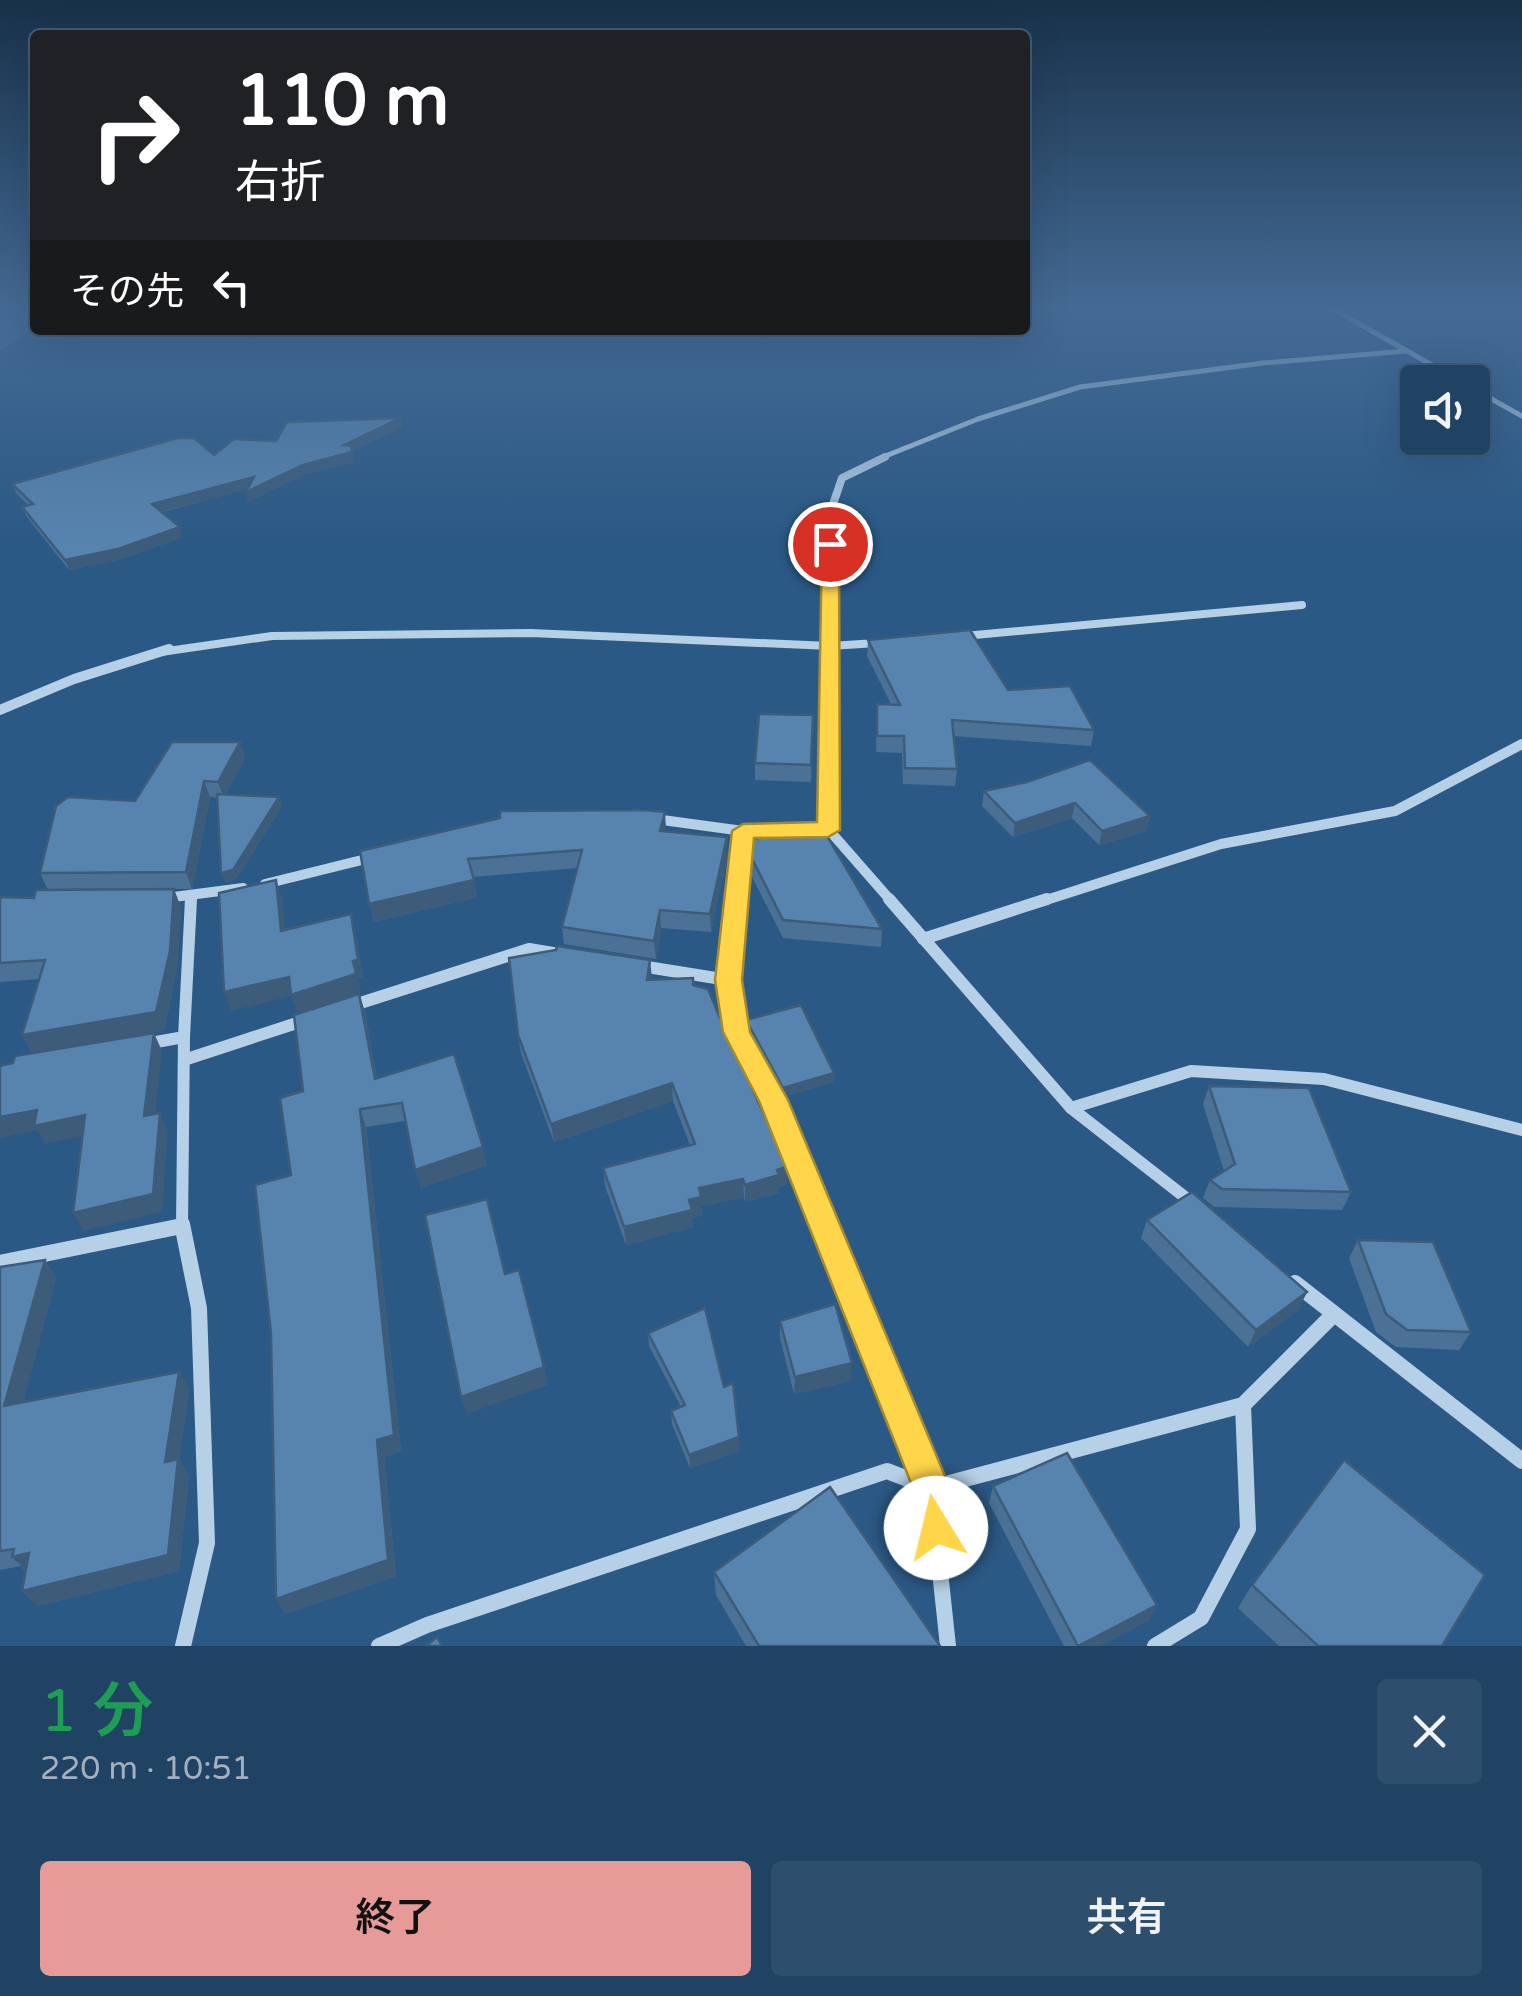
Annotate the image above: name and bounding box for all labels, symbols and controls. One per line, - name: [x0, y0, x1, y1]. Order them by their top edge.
- text: 110 m: [235, 60, 449, 144]
- icon: right: [70, 70, 200, 200]
- text: 右折: [235, 156, 325, 210]
- icon: left: [204, 260, 259, 315]
- text: その先: [70, 269, 184, 315]
- map controls: [1400, 365, 1490, 455]
- button: sound: [1400, 365, 1490, 455]
- pin: [788, 502, 873, 587]
- icon: arrive: [803, 517, 858, 572]
- position arrow: [884, 1476, 988, 1580]
- text: 1 分: [40, 1676, 153, 1748]
- button: close: [1377, 1679, 1482, 1784]
- text: 220 m · 10:51: [40, 1750, 252, 1788]
- button: 終了: [40, 1861, 751, 1976]
- button: 共有: [771, 1861, 1482, 1976]

